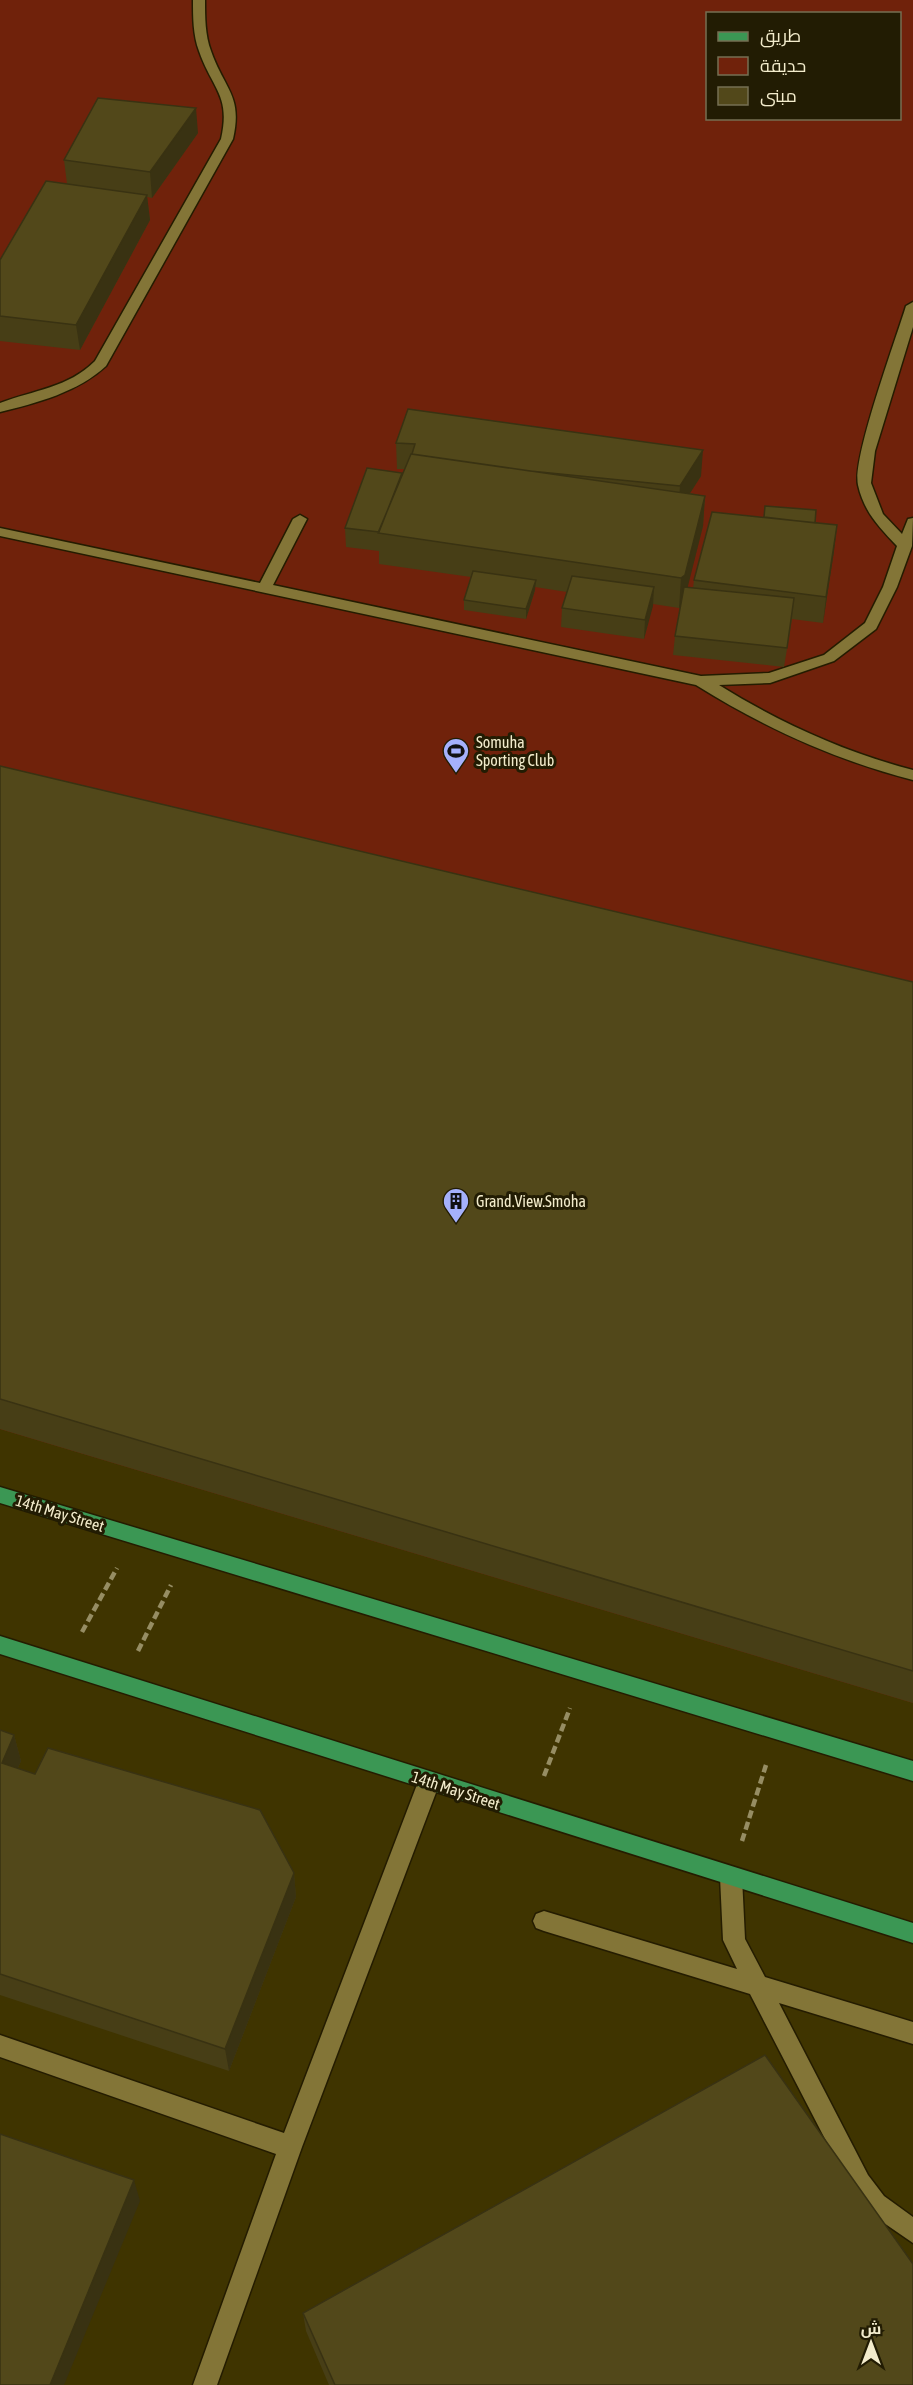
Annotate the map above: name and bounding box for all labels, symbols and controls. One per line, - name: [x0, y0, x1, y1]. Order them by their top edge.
- legend: [706, 12, 901, 120]
- text: طريق: [760, 25, 801, 48]
- text: حديقة: [760, 55, 806, 76]
- text: مبنى: [760, 85, 797, 107]
- place label: Somuha Sporting Club: [476, 733, 554, 770]
- sports icon: Somuha Sporting Club: [441, 736, 471, 774]
- building icon: Grand.View.Smoha: [441, 1186, 471, 1224]
- place label: Grand.View.Smoha: [476, 1192, 586, 1210]
- street label: 14th May Street: [13, 1491, 107, 1536]
- street label: 14th May Street: [409, 1767, 503, 1814]
- north arrow: [841, 2313, 901, 2373]
- text: ش: [861, 2319, 881, 2338]

